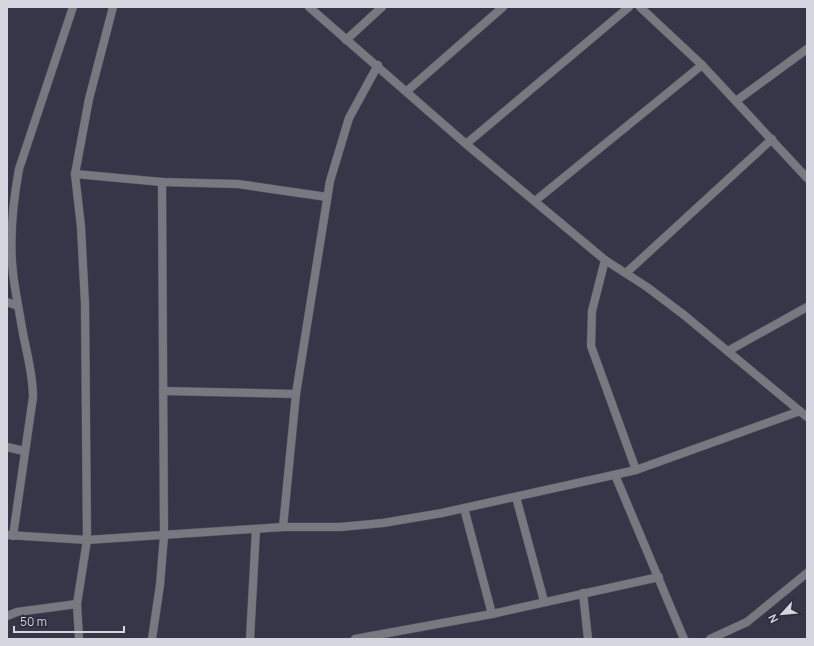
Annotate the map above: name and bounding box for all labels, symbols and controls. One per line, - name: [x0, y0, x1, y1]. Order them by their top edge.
- north arrow: [762, 594, 802, 634]
- scale bar: [14, 608, 124, 634]
- text: N: [764, 612, 781, 626]
- text: 50 m: [20, 613, 47, 630]

